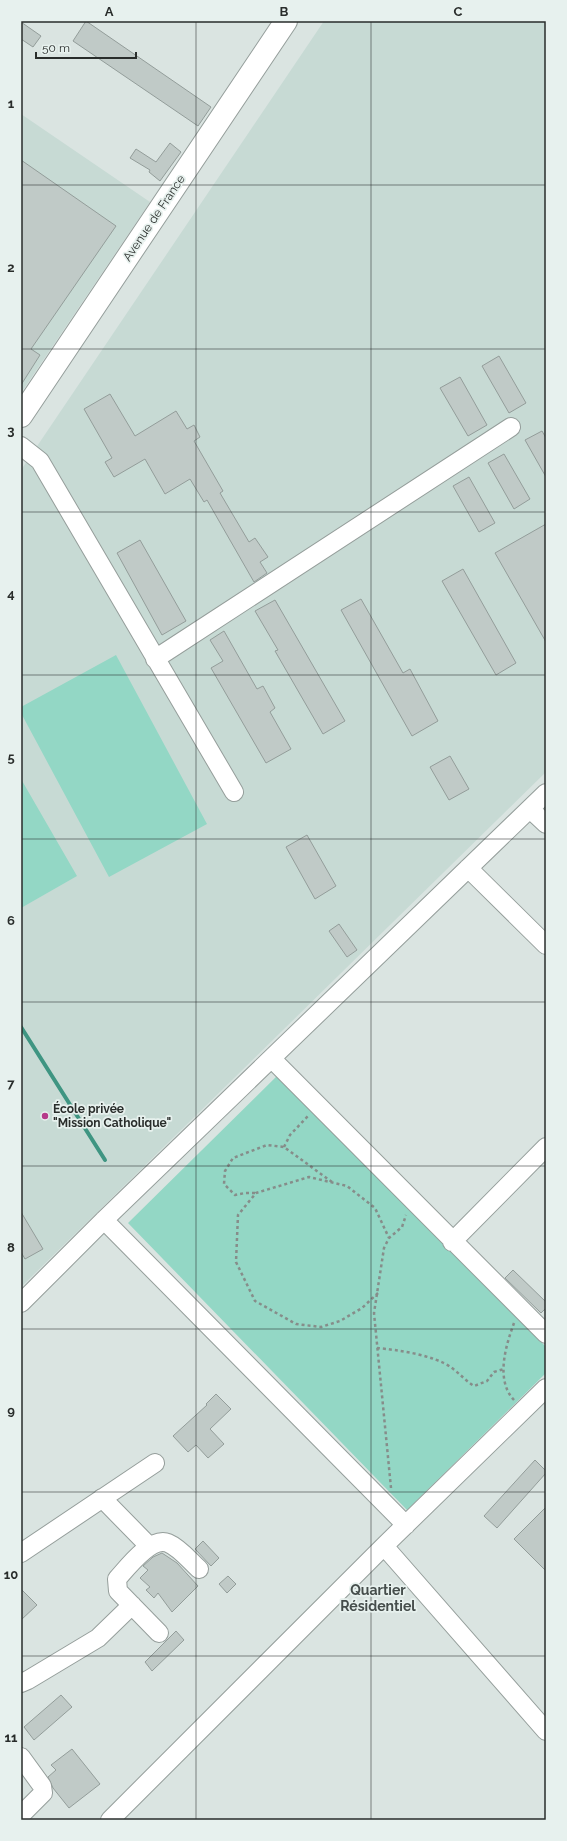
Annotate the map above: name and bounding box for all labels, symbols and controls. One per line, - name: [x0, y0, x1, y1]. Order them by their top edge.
- text: A: [105, 4, 114, 19]
- text: B: [280, 4, 289, 19]
- text: C: [454, 4, 463, 19]
- scale bar: [36, 34, 136, 60]
- text: 50 m: [42, 41, 70, 55]
- text: 1: [8, 96, 15, 111]
- street label: Avenue de France: [120, 172, 188, 264]
- text: 2: [7, 260, 15, 275]
- text: 3: [7, 423, 15, 438]
- text: 4: [7, 586, 15, 601]
- text: 5: [7, 750, 15, 765]
- text: 6: [7, 913, 15, 928]
- text: 7: [7, 1076, 15, 1091]
- place label: École privée "Mission Catholique": [53, 1101, 171, 1130]
- marker: École privée "Mission Catholique": [40, 1111, 50, 1121]
- text: 8: [7, 1240, 15, 1255]
- text: 9: [7, 1403, 15, 1418]
- text: 10: [4, 1567, 18, 1582]
- district label: Quartier Résidentiel: [340, 1582, 416, 1614]
- text: 11: [5, 1730, 18, 1745]

